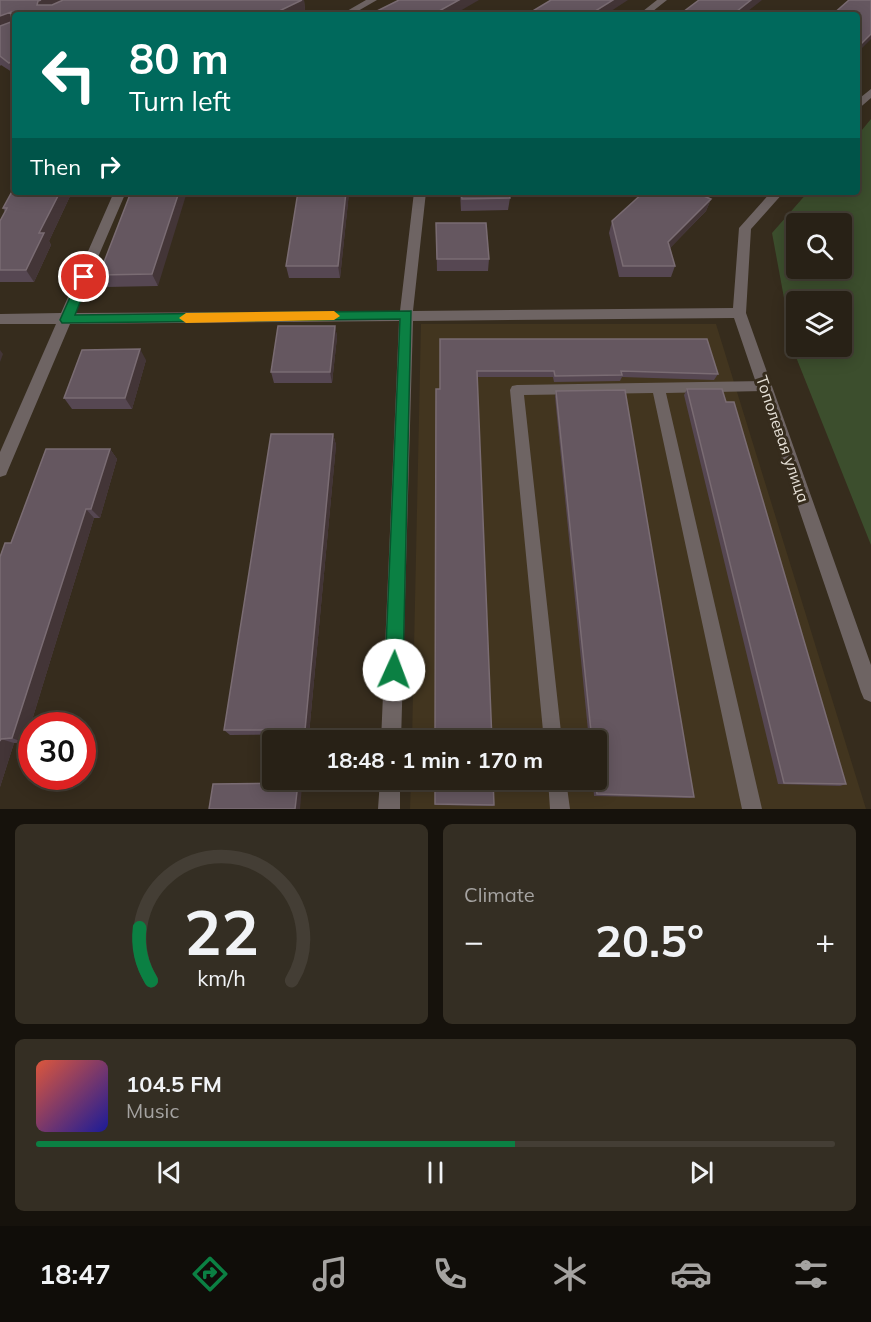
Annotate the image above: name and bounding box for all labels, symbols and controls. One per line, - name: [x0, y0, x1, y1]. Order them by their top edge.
- text: 80 m: [129, 32, 229, 85]
- icon: left: [30, 36, 108, 114]
- text: Turn left: [129, 84, 231, 118]
- icon: right: [93, 150, 126, 183]
- text: Then: [30, 153, 81, 181]
- map controls: [786, 213, 852, 357]
- button: search: [786, 213, 852, 279]
- pin: [58, 251, 109, 302]
- icon: arrive: [67, 260, 100, 293]
- button: layers: [786, 291, 852, 357]
- street label: Тополевая улица: [752, 373, 814, 505]
- position arrow: [362, 638, 426, 702]
- speed limit sign: 30: [18, 712, 96, 790]
- text: 18:48 · 1 min · 170 m: [326, 746, 543, 774]
- text: Climate: [464, 882, 535, 907]
- text: 22: [184, 892, 259, 971]
- text: 20.5°: [595, 912, 704, 968]
- text: −: [464, 920, 484, 961]
- text: +: [815, 920, 835, 961]
- text: km/h: [197, 964, 246, 991]
- text: 104.5 FM: [126, 1070, 222, 1098]
- text: Music: [126, 1098, 179, 1123]
- icon: previous: [153, 1156, 186, 1189]
- icon: pause: [419, 1156, 452, 1189]
- icon: next: [685, 1156, 718, 1189]
- icon: directions: [189, 1253, 231, 1295]
- icon: music: [309, 1253, 351, 1295]
- icon: phone: [429, 1253, 471, 1295]
- icon: climate: [549, 1253, 591, 1295]
- icon: car: [670, 1253, 712, 1295]
- icon: filters: [790, 1253, 832, 1295]
- text: 18:47: [39, 1257, 111, 1291]

